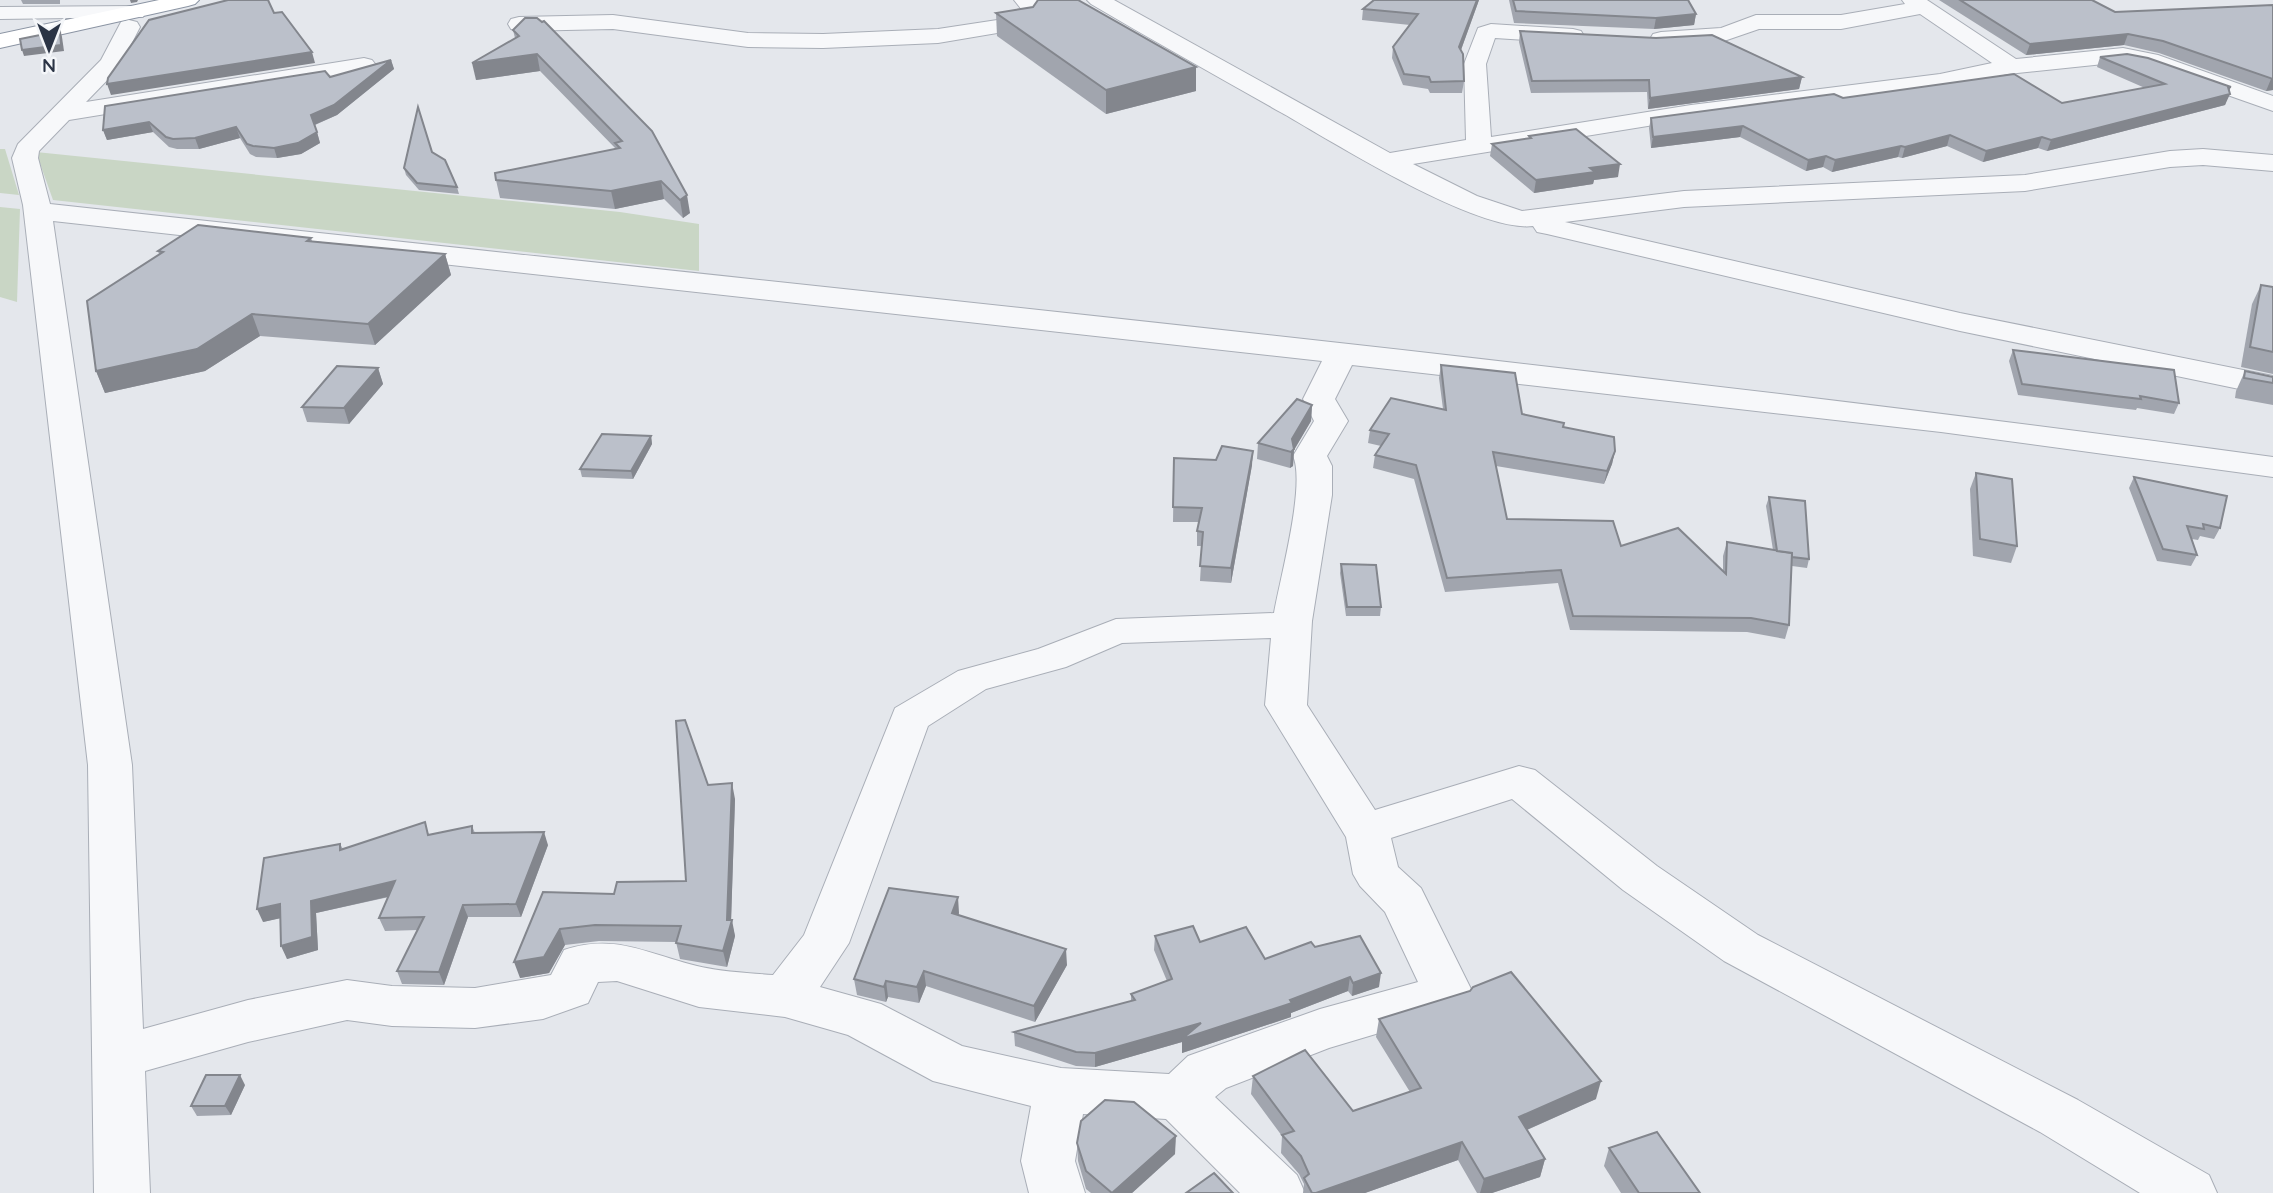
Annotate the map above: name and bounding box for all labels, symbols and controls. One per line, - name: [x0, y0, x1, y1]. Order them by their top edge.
- north arrow: [14, 14, 84, 84]
- text: N: [42, 54, 56, 78]

